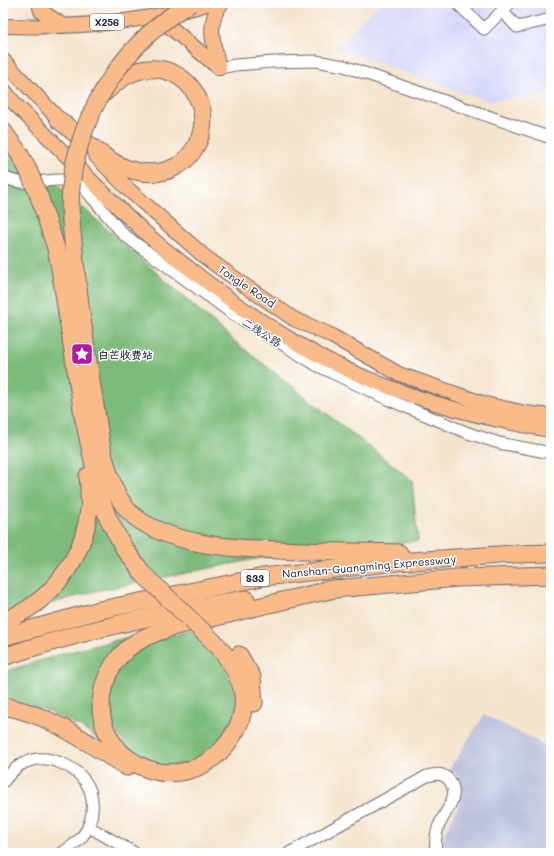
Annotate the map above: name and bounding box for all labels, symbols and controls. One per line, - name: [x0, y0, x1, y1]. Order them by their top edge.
- road number: X256: [90, 14, 124, 30]
- street label: Tongle Road: [216, 261, 278, 311]
- street label: 二线公路: [239, 314, 285, 350]
- place icon: 白芒收费站: [69, 341, 95, 367]
- place label: 白芒收费站: [98, 347, 153, 362]
- street label: Nanshan-Guangming Expressway: [281, 551, 457, 581]
- road number: S33: [241, 570, 269, 586]

